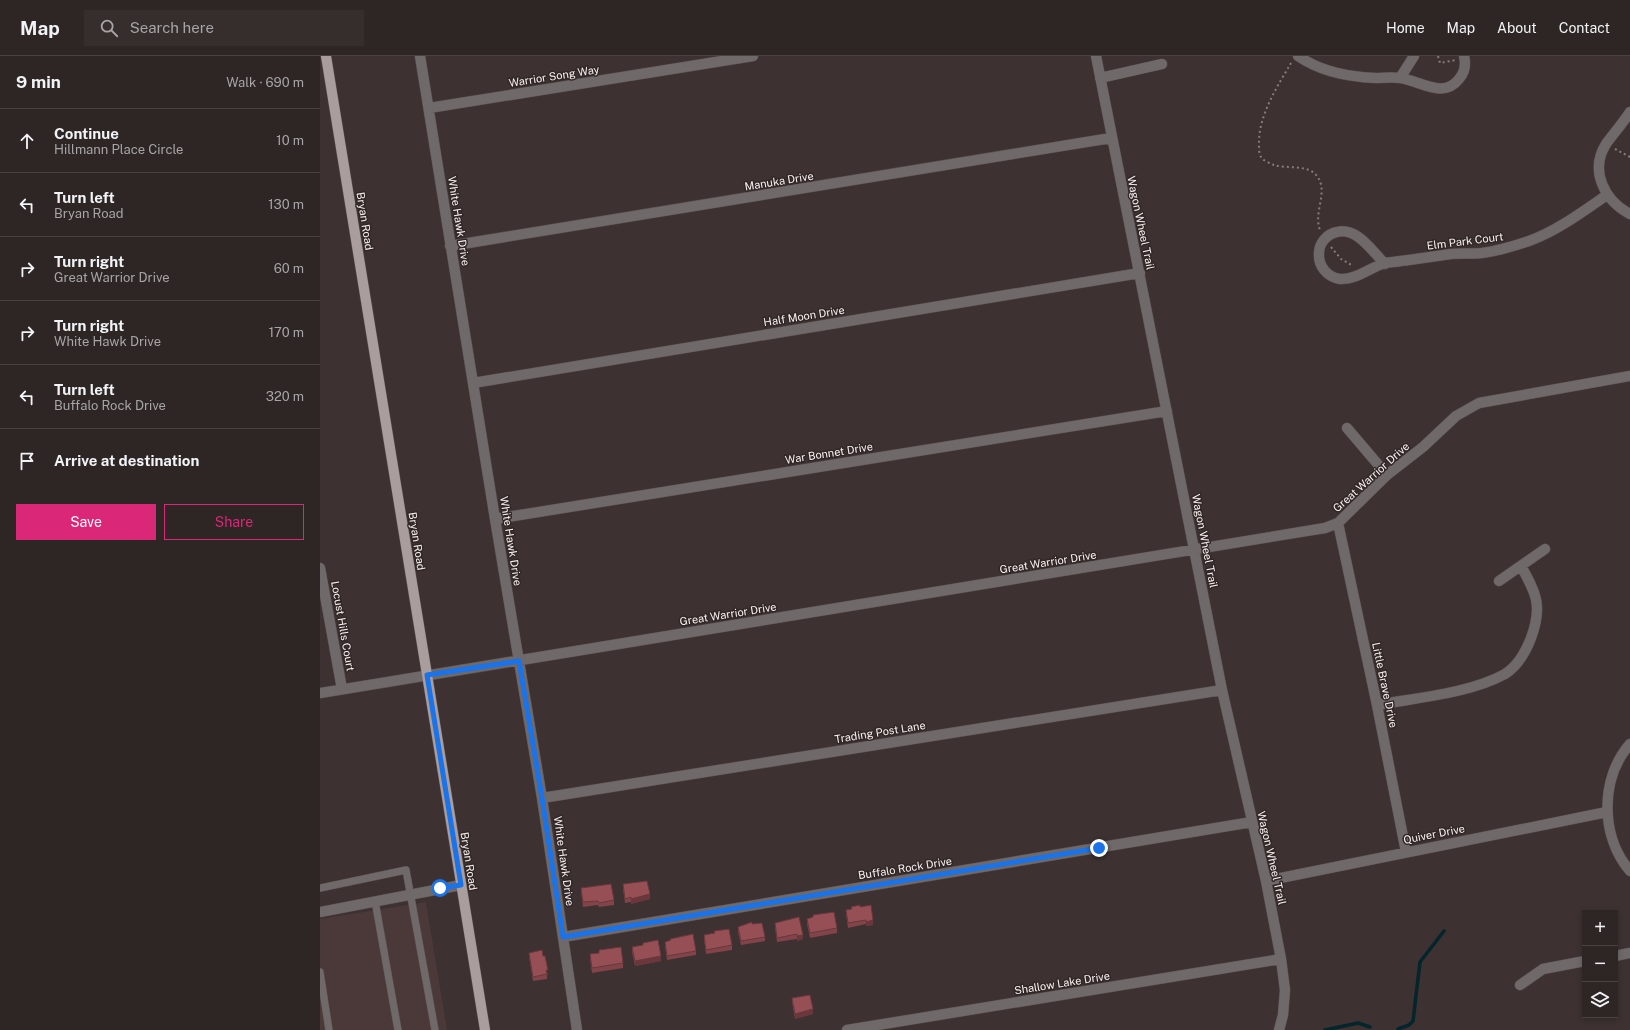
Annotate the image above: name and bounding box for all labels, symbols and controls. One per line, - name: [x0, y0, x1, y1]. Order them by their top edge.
- search box: [84, 10, 364, 46]
- text: Map: [20, 17, 60, 39]
- icon: search: [98, 17, 120, 39]
- text: Search here: [130, 19, 214, 36]
- text: Home: [1386, 20, 1425, 36]
- text: Map: [1447, 20, 1475, 36]
- text: About: [1497, 20, 1537, 36]
- text: Contact: [1559, 20, 1610, 36]
- street label: Warrior Song Way: [508, 63, 600, 89]
- text: 9 min: [16, 72, 61, 92]
- text: Walk · 690 m: [226, 75, 304, 90]
- text: Continue: [54, 125, 119, 142]
- icon: ahead: [16, 130, 38, 152]
- text: 10 m: [276, 133, 304, 148]
- text: Hillmann Place Circle: [54, 142, 183, 157]
- street label: Manuka Drive: [744, 170, 814, 192]
- street label: White Hawk Drive: [446, 175, 472, 267]
- street label: Wagon Wheel Trail: [1125, 175, 1157, 271]
- text: Turn left: [54, 189, 115, 206]
- street label: Bryan Road: [354, 191, 376, 251]
- icon: left: [16, 194, 38, 216]
- text: 130 m: [268, 197, 304, 212]
- text: Bryan Road: [54, 206, 123, 221]
- street label: Elm Park Court: [1426, 230, 1504, 252]
- text: Turn right: [54, 253, 124, 270]
- icon: right: [16, 258, 38, 280]
- text: 60 m: [274, 261, 304, 276]
- text: Great Warrior Drive: [54, 270, 170, 285]
- street label: Half Moon Drive: [763, 304, 845, 328]
- text: Turn right: [54, 317, 124, 334]
- icon: right: [16, 322, 38, 344]
- text: 170 m: [269, 325, 304, 340]
- text: White Hawk Drive: [54, 334, 161, 349]
- text: Turn left: [54, 381, 115, 398]
- icon: left: [16, 386, 38, 408]
- text: 320 m: [266, 389, 304, 404]
- text: Buffalo Rock Drive: [54, 398, 166, 413]
- street label: War Bonnet Drive: [784, 440, 874, 466]
- street label: Great Warrior Drive: [1331, 440, 1411, 514]
- icon: arrive: [16, 450, 38, 472]
- text: Arrive at destination: [54, 452, 199, 469]
- street label: Wagon Wheel Trail: [1190, 493, 1220, 589]
- street label: White Hawk Drive: [498, 495, 524, 587]
- button: Save: [16, 504, 156, 540]
- button: Share: [164, 504, 304, 540]
- street label: Bryan Road: [406, 511, 428, 571]
- street label: Great Warrior Drive: [999, 548, 1097, 576]
- street label: Locust Hills Court: [329, 580, 357, 672]
- street label: Great Warrior Drive: [679, 600, 777, 628]
- street label: Little Brave Drive: [1370, 641, 1400, 729]
- street label: Trading Post Lane: [834, 719, 926, 745]
- street label: Wagon Wheel Trail: [1255, 810, 1289, 906]
- street label: White Hawk Drive: [552, 815, 576, 907]
- street label: Quiver Drive: [1402, 822, 1466, 846]
- street label: Bryan Road: [458, 831, 480, 891]
- route end: [1090, 839, 1108, 857]
- street label: Buffalo Rock Drive: [857, 855, 953, 881]
- route start: [431, 879, 449, 897]
- map controls: [1582, 910, 1618, 1018]
- button: +: [1582, 910, 1618, 946]
- button: −: [1582, 946, 1618, 982]
- street label: Shallow Lake Drive: [1013, 970, 1111, 996]
- button: layers: [1582, 982, 1618, 1018]

